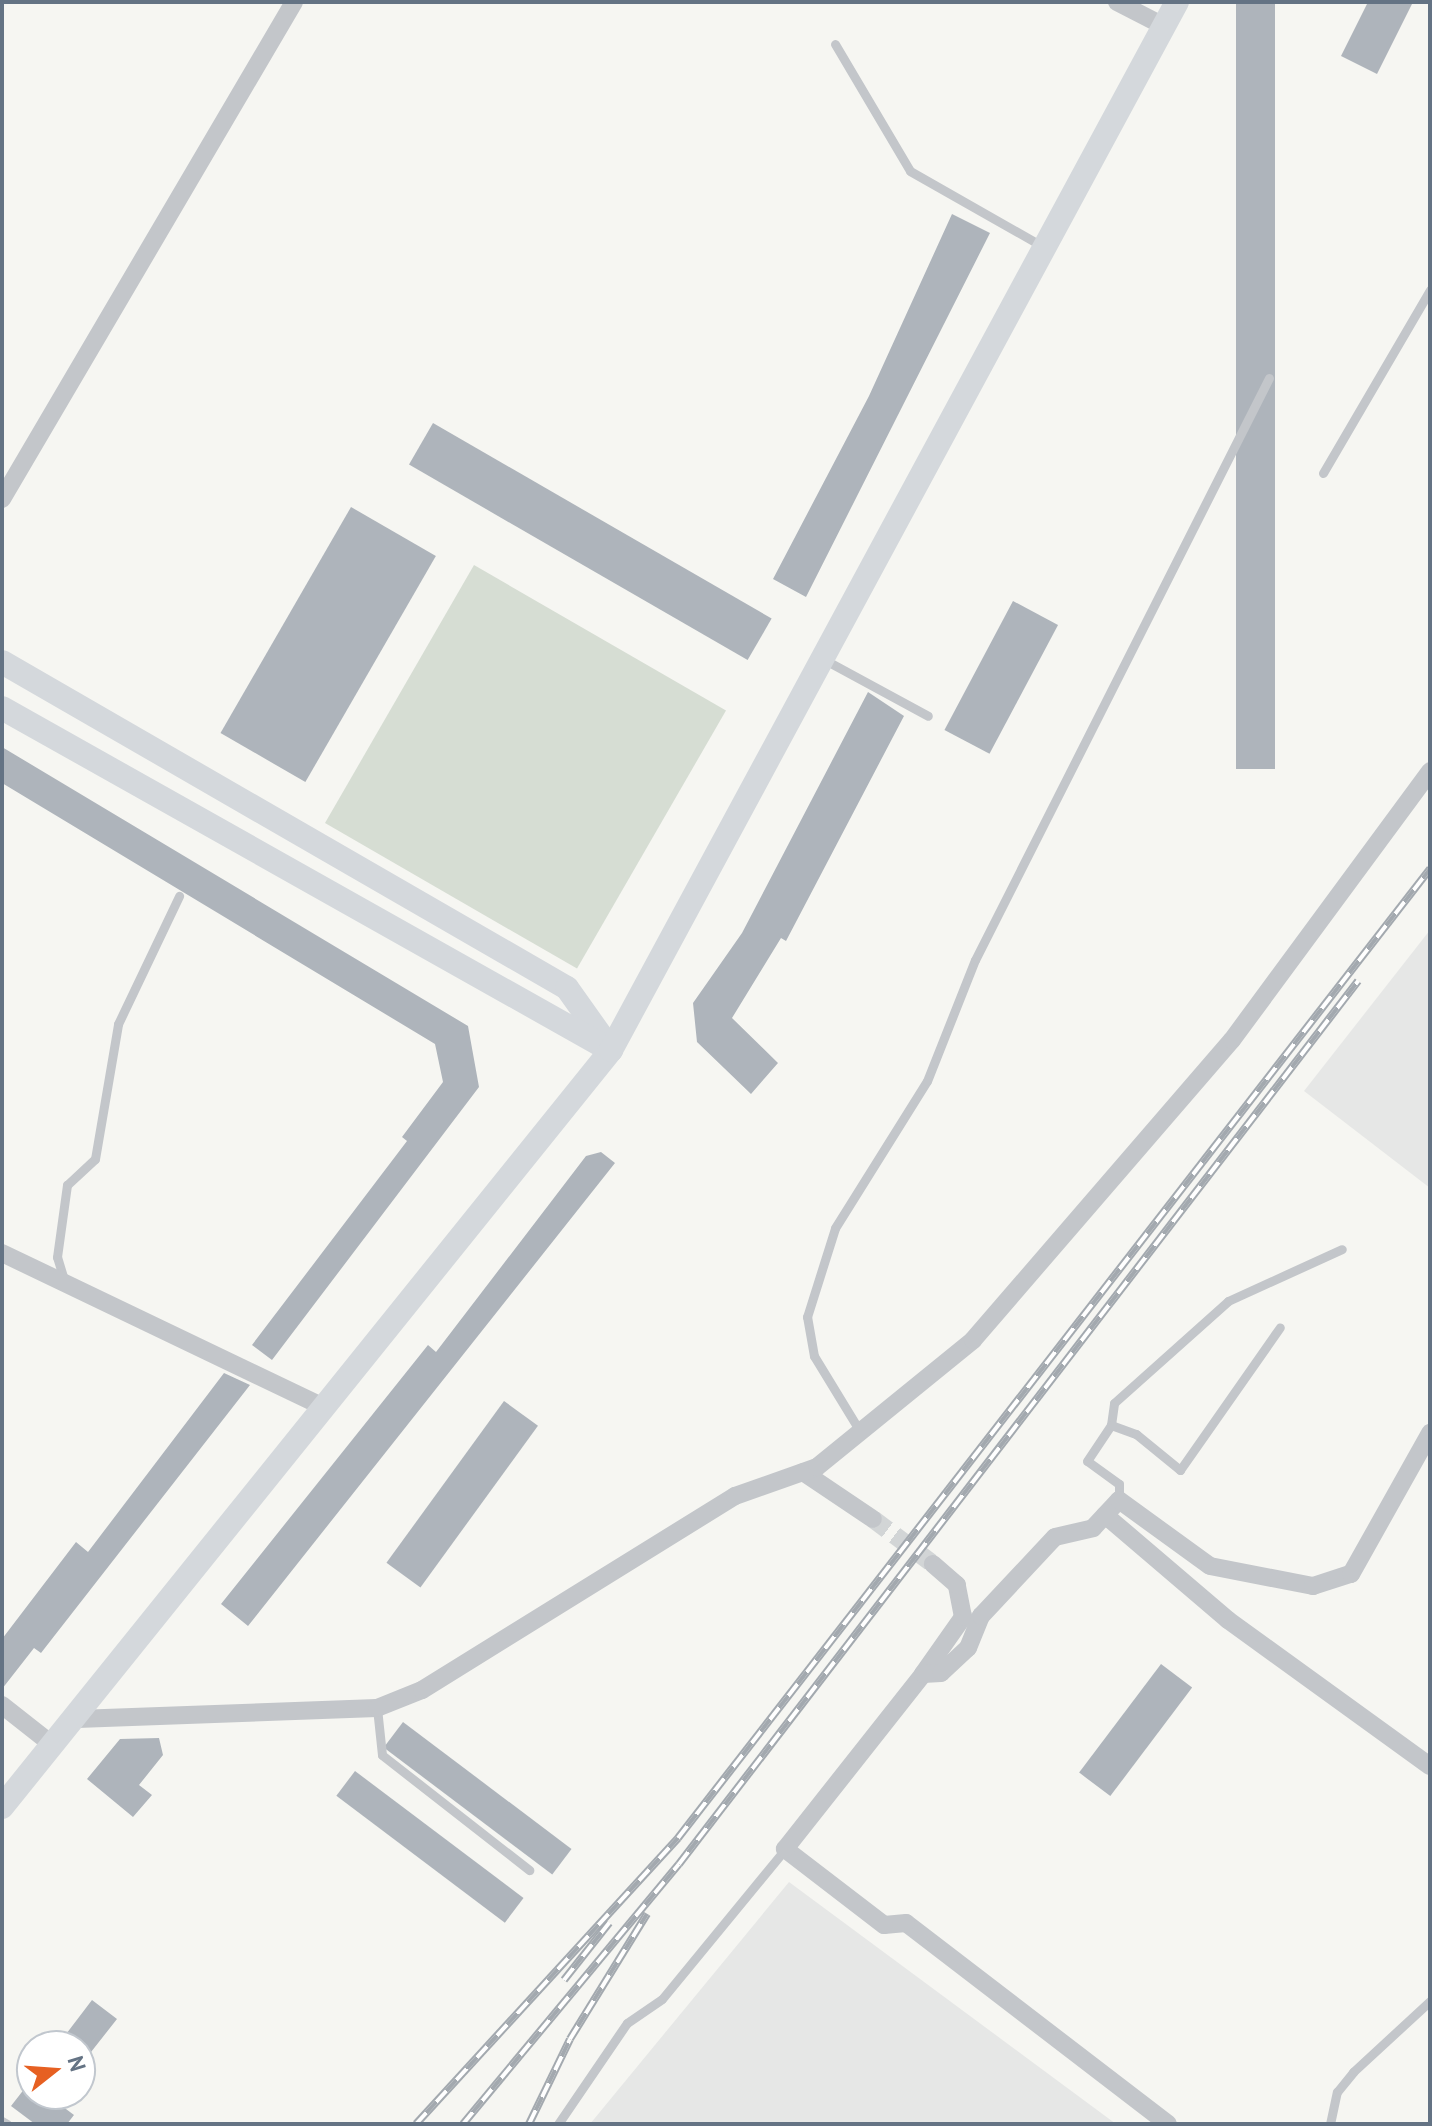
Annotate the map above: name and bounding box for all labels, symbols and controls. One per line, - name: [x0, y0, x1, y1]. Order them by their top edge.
- north arrow: [16, 2030, 96, 2110]
- text: N: [62, 2053, 93, 2075]

